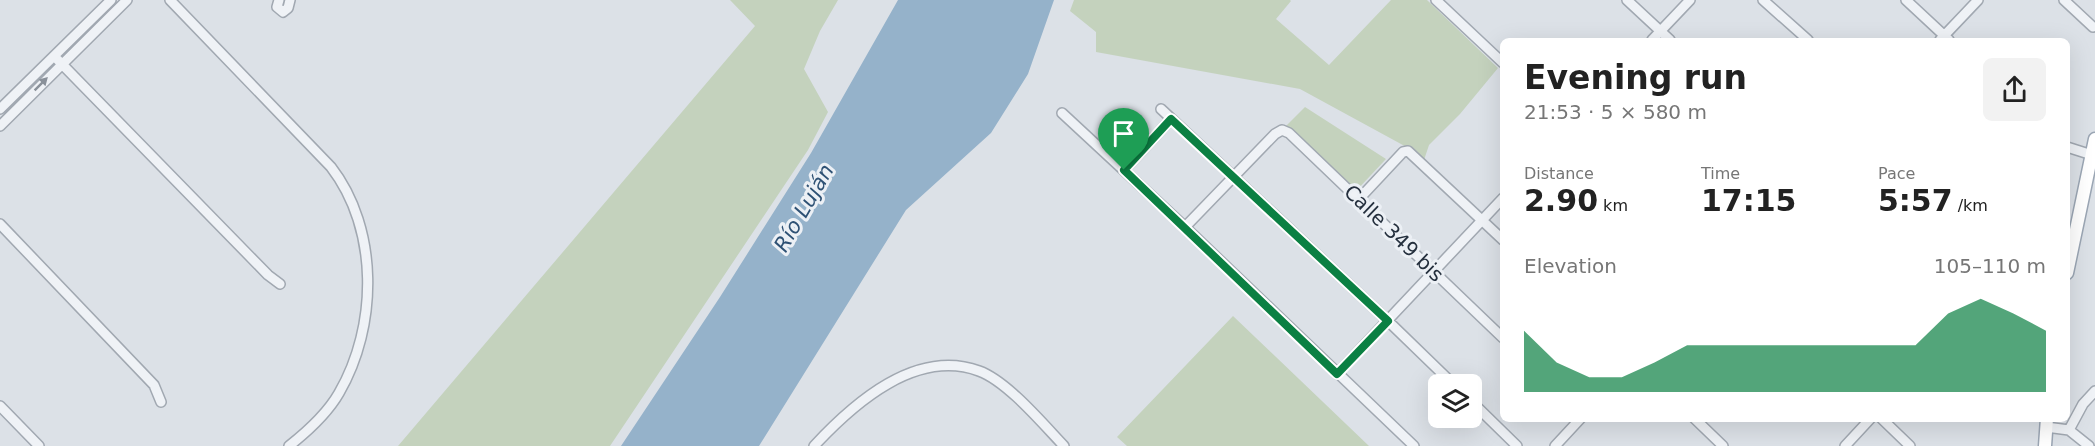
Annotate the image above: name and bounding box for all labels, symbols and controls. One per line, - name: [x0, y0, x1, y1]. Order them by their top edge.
- text: Evening run: [1524, 58, 1747, 97]
- button: share: [1983, 58, 2046, 121]
- one-way arrow: [34, 78, 48, 92]
- text: 21:53 · 5 × 580 m: [1524, 100, 1707, 124]
- pin: [1098, 108, 1149, 170]
- icon: arrive: [1107, 117, 1140, 150]
- water label: Río Luján: [769, 160, 839, 256]
- text: Distance: [1524, 164, 1594, 183]
- text: Time: [1701, 164, 1740, 183]
- text: Pace: [1878, 164, 1915, 183]
- street label: Calle 349 bis: [1339, 179, 1449, 287]
- text: 2.90: [1524, 183, 1598, 218]
- text: 17:15: [1701, 183, 1797, 218]
- text: 5:57: [1878, 183, 1953, 218]
- text: km: [1598, 196, 1628, 215]
- text: /km: [1953, 196, 1988, 215]
- text: Elevation: [1524, 254, 1617, 278]
- text: 105–110 m: [1934, 254, 2046, 278]
- map controls: [1428, 374, 1482, 428]
- button: layers: [1428, 374, 1482, 428]

